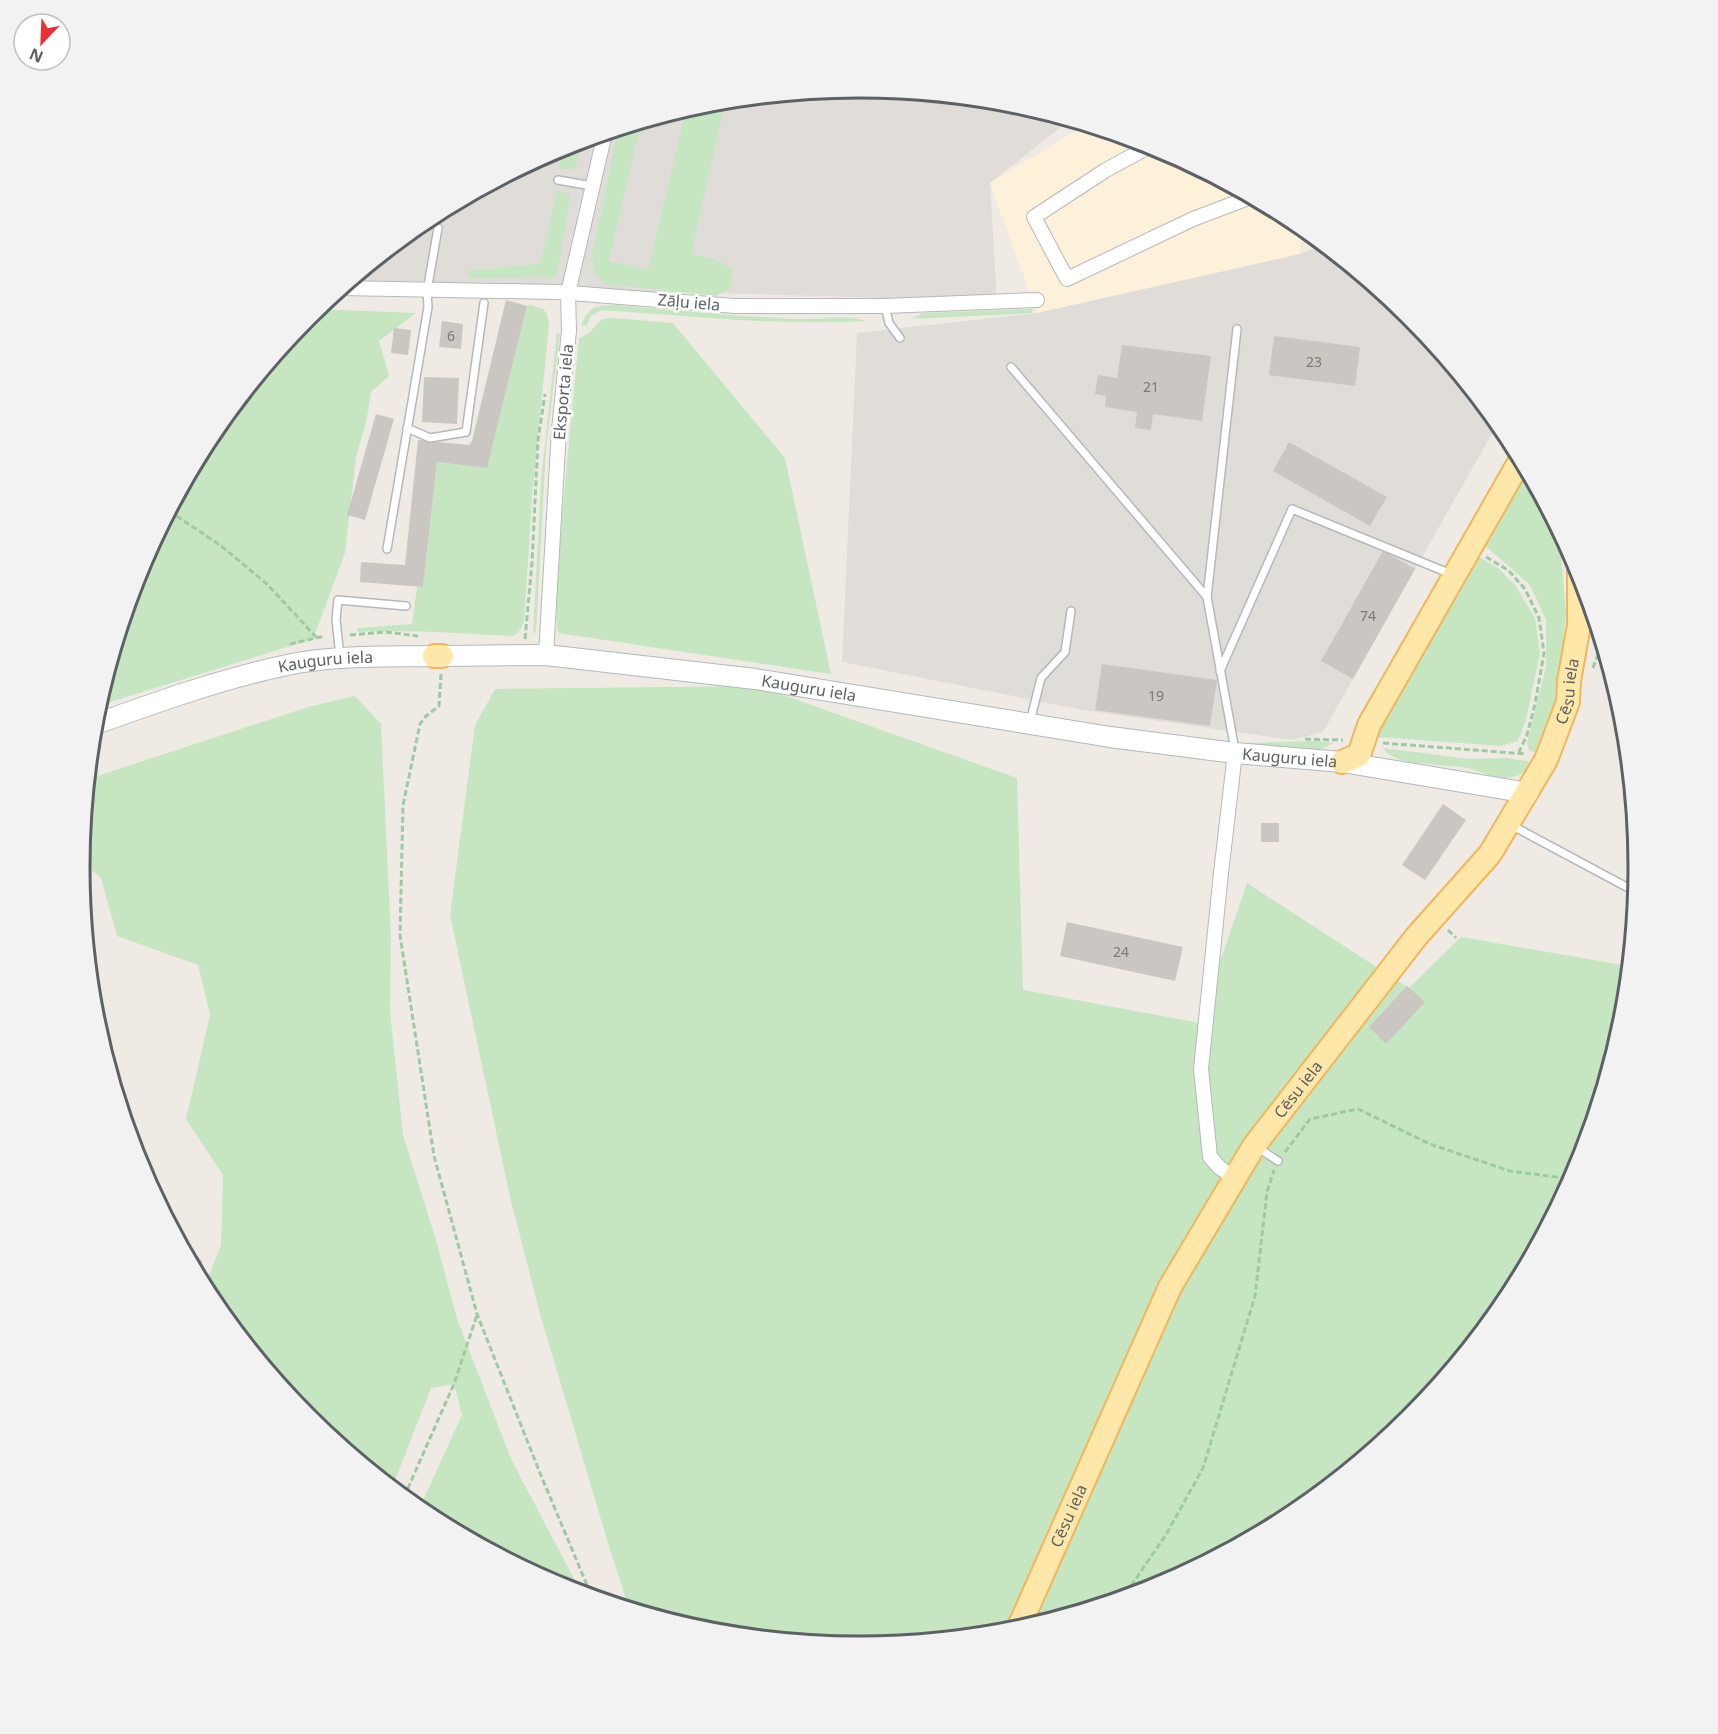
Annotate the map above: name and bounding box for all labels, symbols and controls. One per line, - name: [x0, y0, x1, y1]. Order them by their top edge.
- north arrow: [12, 12, 72, 72]
- text: N: [26, 43, 46, 68]
- street label: Zāļu iela: [657, 288, 721, 316]
- house number: 6: [447, 326, 455, 345]
- street label: Eksporta iela: [548, 343, 578, 441]
- house number: 23: [1306, 352, 1322, 371]
- house number: 21: [1143, 377, 1159, 396]
- house number: 74: [1360, 606, 1376, 625]
- street label: Kauguru iela: [276, 646, 373, 678]
- street label: Cēsu iela: [1550, 656, 1584, 727]
- street label: Kauguru iela: [760, 669, 858, 706]
- house number: 19: [1148, 686, 1164, 705]
- street label: Kauguru iela: [1241, 743, 1338, 773]
- house number: 24: [1113, 942, 1129, 961]
- street label: Cēsu iela: [1269, 1056, 1327, 1123]
- street label: Cēsu iela: [1045, 1481, 1092, 1551]

